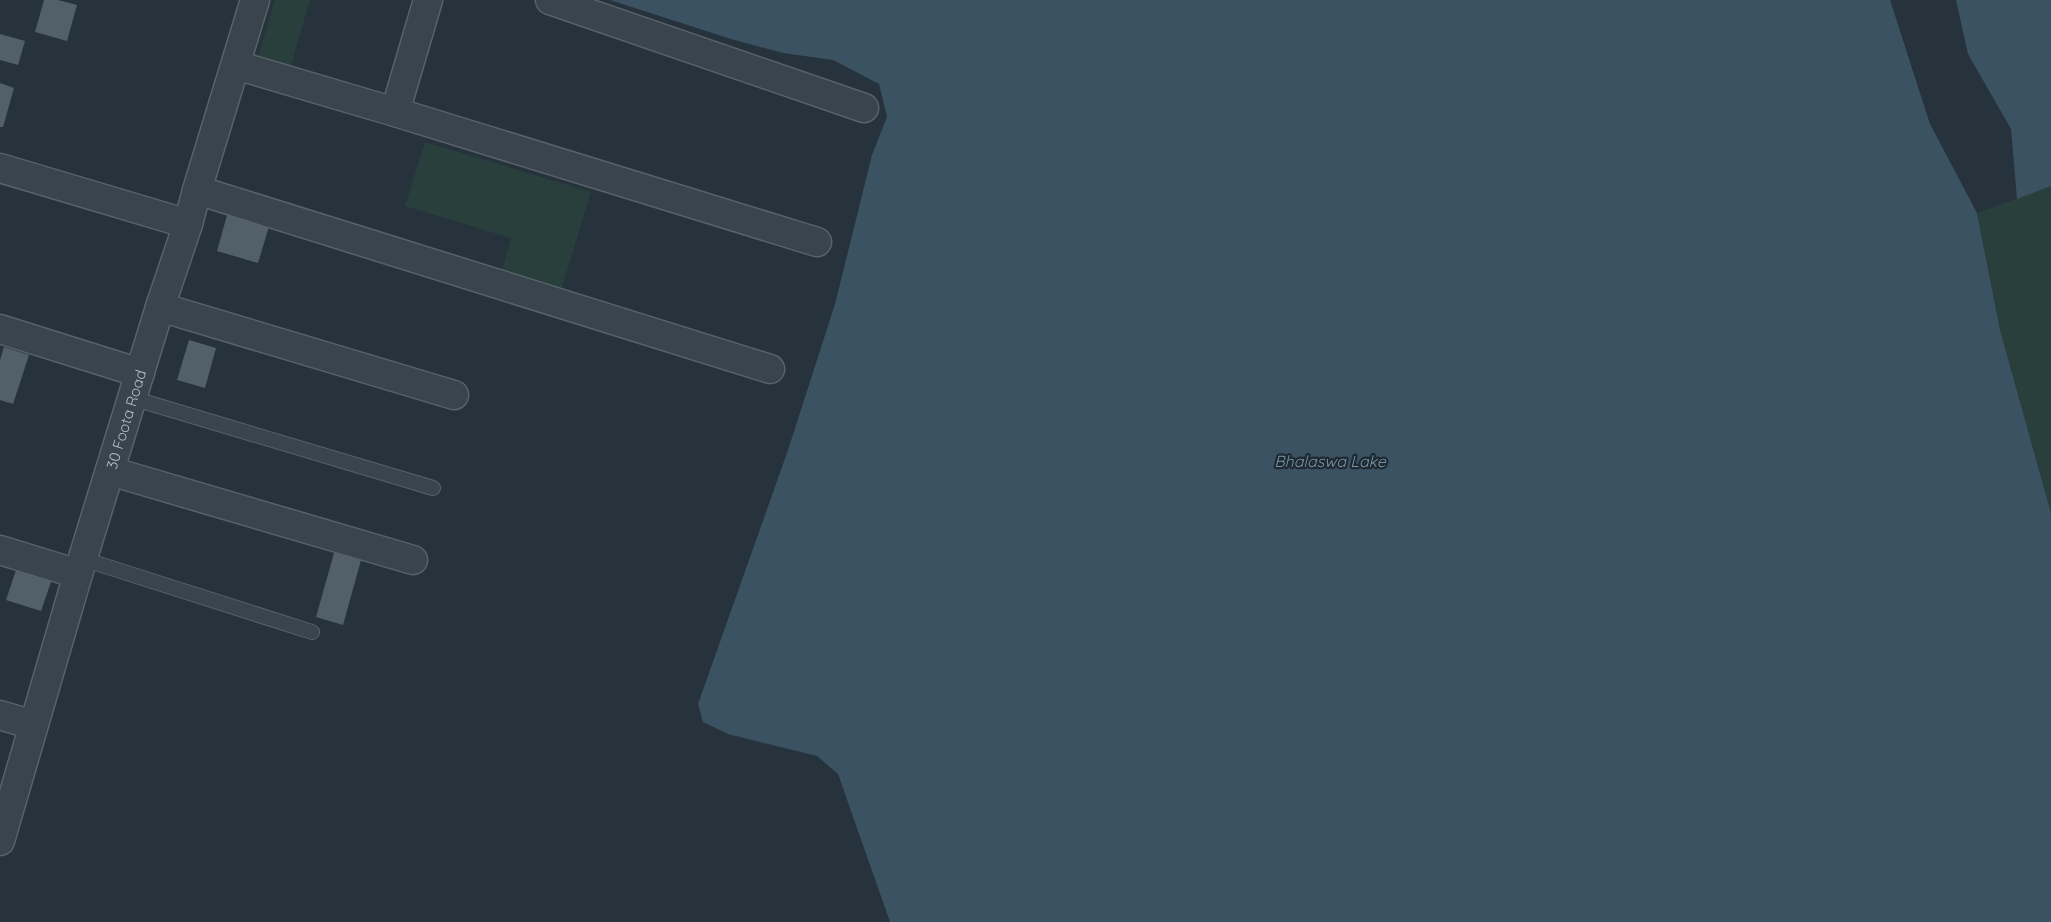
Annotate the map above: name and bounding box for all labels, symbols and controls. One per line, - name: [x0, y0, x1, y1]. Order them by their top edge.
- street label: 30 Foota Road: [101, 367, 150, 471]
- water label: Bhalaswa Lake: [1274, 451, 1387, 471]

